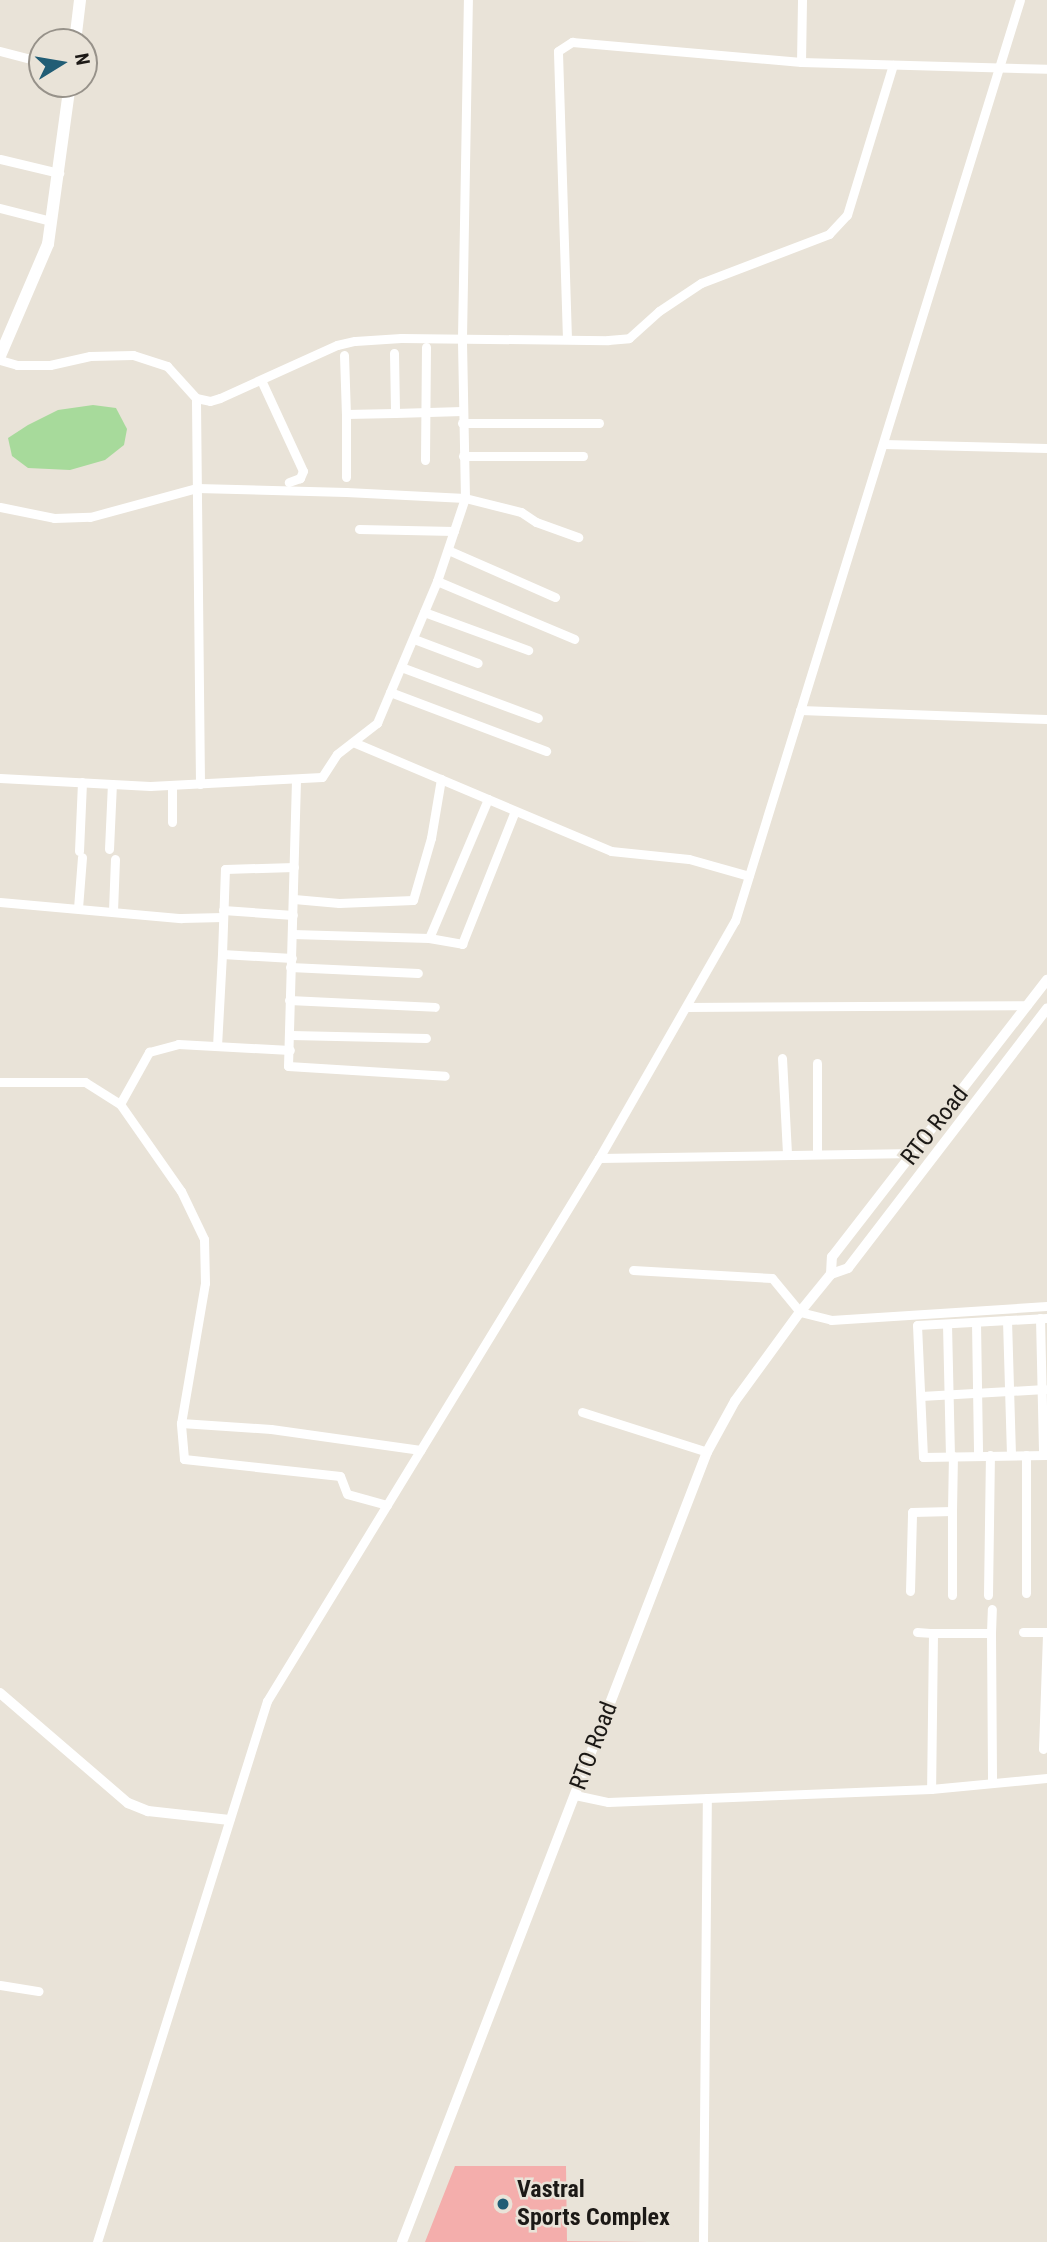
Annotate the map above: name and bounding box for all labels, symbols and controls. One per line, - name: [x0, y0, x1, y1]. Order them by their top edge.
- north arrow: [28, 28, 98, 98]
- text: N: [70, 51, 95, 67]
- street label: RTO Road: [895, 1081, 975, 1171]
- street label: RTO Road: [564, 1698, 624, 1794]
- place label: Vastral Sports Complex: [517, 2176, 670, 2232]
- marker: Vastral Sports Complex: [495, 2196, 511, 2212]

